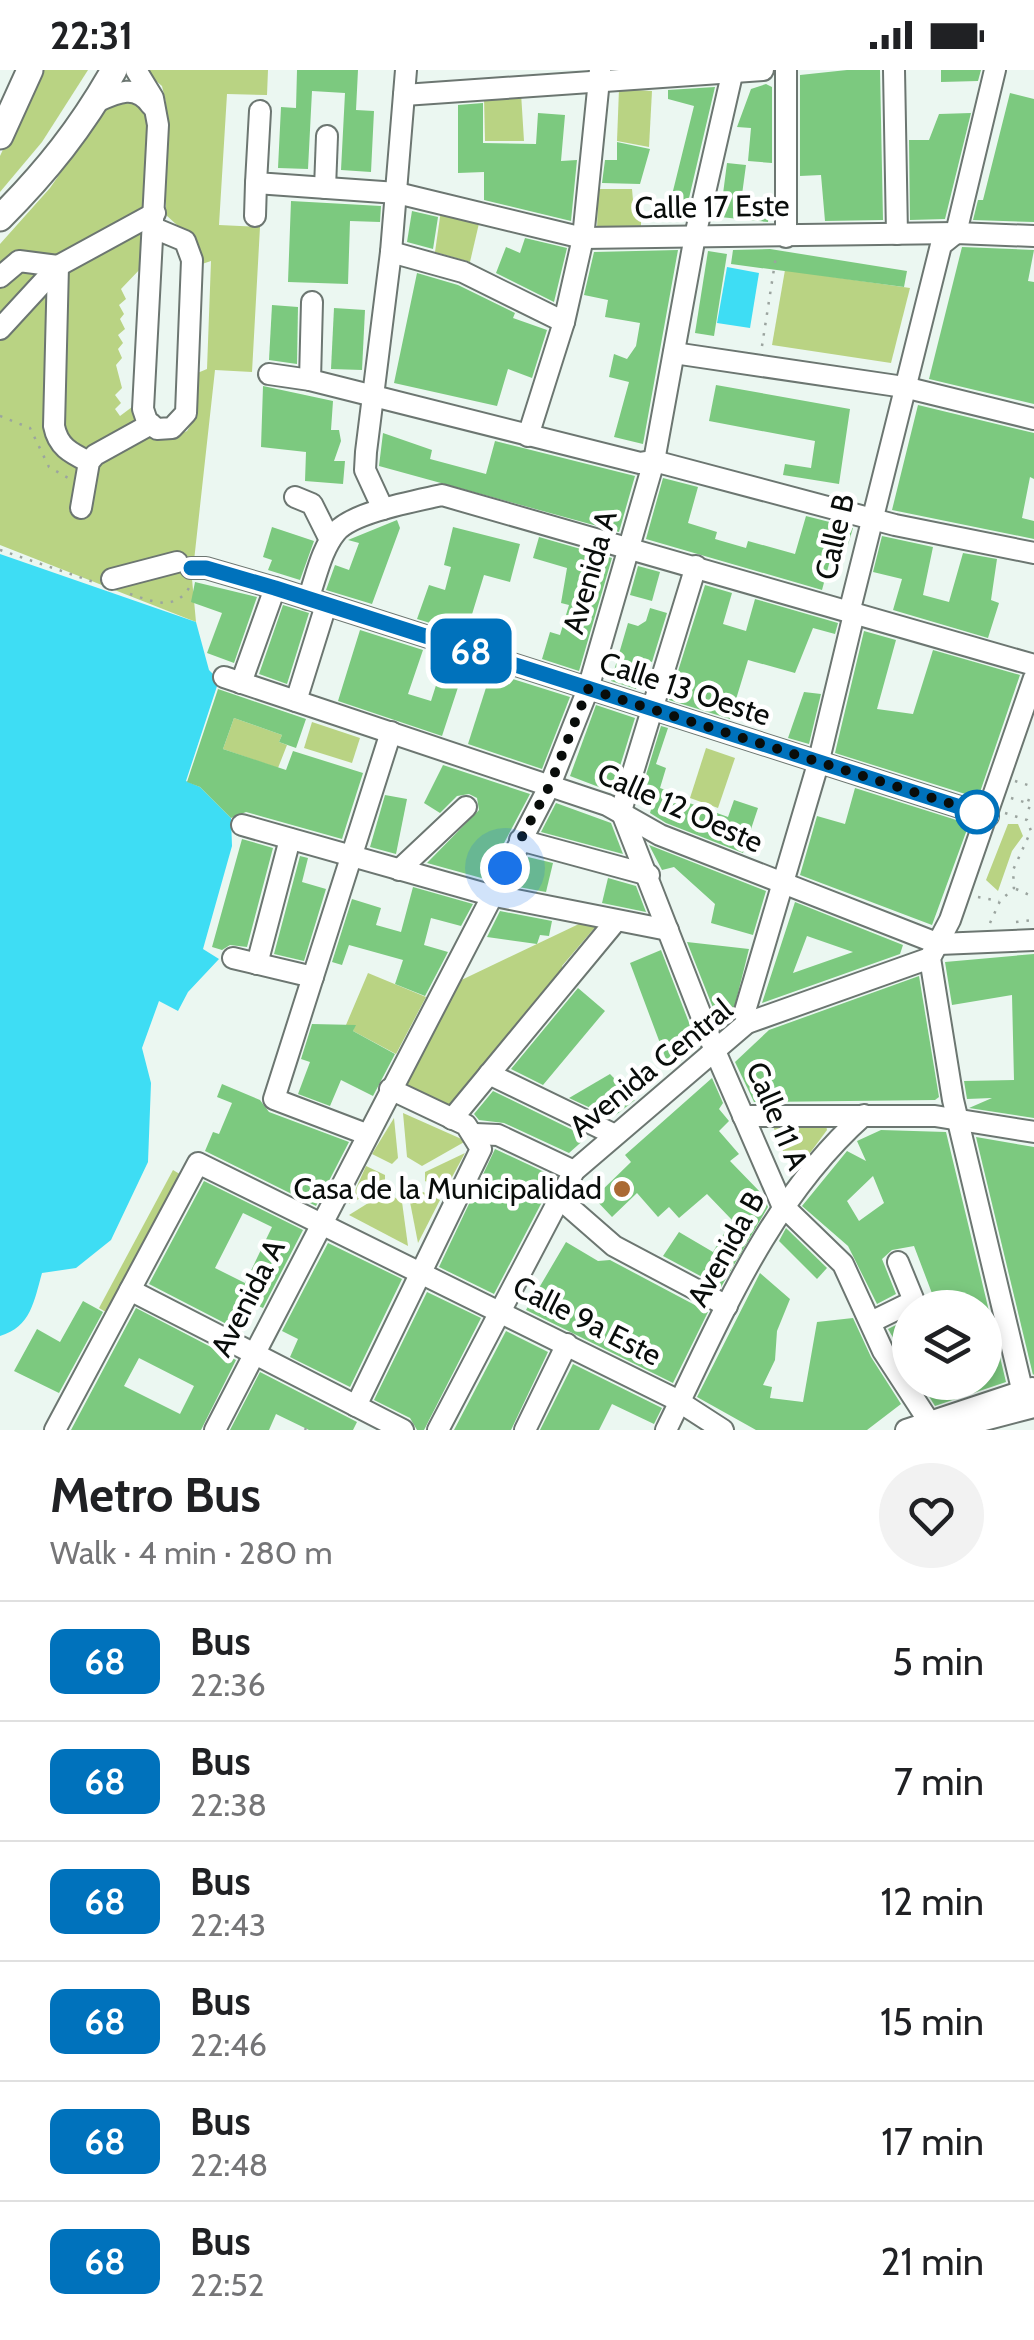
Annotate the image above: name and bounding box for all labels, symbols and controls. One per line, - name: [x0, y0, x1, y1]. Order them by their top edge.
- text: 22:31: [50, 12, 133, 59]
- street label: Calle 17 Este: [634, 187, 790, 226]
- street label: Calle B: [807, 490, 862, 583]
- street label: Avenida A: [554, 505, 625, 638]
- line badge: 68: [426, 618, 516, 684]
- text: 68: [451, 630, 491, 673]
- street label: Calle 13 Oeste: [595, 643, 775, 734]
- street label: Calle 12 Oeste: [592, 755, 769, 861]
- unlabelled marker: [956, 791, 998, 833]
- your location: [480, 843, 530, 893]
- street label: Avenida Central: [562, 991, 740, 1145]
- street label: Calle 11 A: [738, 1056, 817, 1176]
- place label: Casa de la Municipalidad: [293, 1170, 602, 1207]
- marker: Casa de la Municipalidad: [611, 1178, 633, 1200]
- street label: Avenida B: [679, 1185, 772, 1313]
- street label: Avenida A: [202, 1232, 293, 1363]
- street label: Calle 9a Este: [507, 1267, 668, 1374]
- map controls: [892, 1290, 1002, 1400]
- button: layers: [892, 1290, 1002, 1400]
- button: heart: [879, 1463, 984, 1568]
- text: Metro Bus: [50, 1466, 261, 1524]
- text: Walk · 4 min · 280 m: [50, 1533, 332, 1572]
- text: Bus: [190, 1618, 251, 1665]
- text: 5 min: [892, 1638, 984, 1685]
- text: 68: [85, 1640, 125, 1683]
- text: 22:36: [190, 1665, 266, 1704]
- text: Bus: [190, 1738, 251, 1785]
- text: 7 min: [894, 1758, 984, 1805]
- text: 68: [85, 1760, 125, 1803]
- text: 22:38: [190, 1785, 267, 1824]
- text: Bus: [190, 1858, 251, 1905]
- text: 12 min: [881, 1878, 984, 1925]
- text: 68: [85, 1880, 125, 1923]
- text: 22:43: [190, 1905, 266, 1944]
- text: Bus: [190, 1978, 251, 2025]
- text: 15 min: [880, 1998, 984, 2045]
- text: 68: [85, 2000, 125, 2043]
- text: 22:46: [190, 2025, 267, 2064]
- text: Bus: [190, 2098, 251, 2145]
- text: 17 min: [881, 2118, 984, 2165]
- text: 68: [85, 2120, 125, 2163]
- text: 22:48: [190, 2145, 268, 2184]
- text: Bus: [190, 2218, 251, 2265]
- text: 21 min: [881, 2238, 984, 2285]
- text: 68: [85, 2240, 125, 2283]
- text: 22:52: [190, 2265, 264, 2304]

